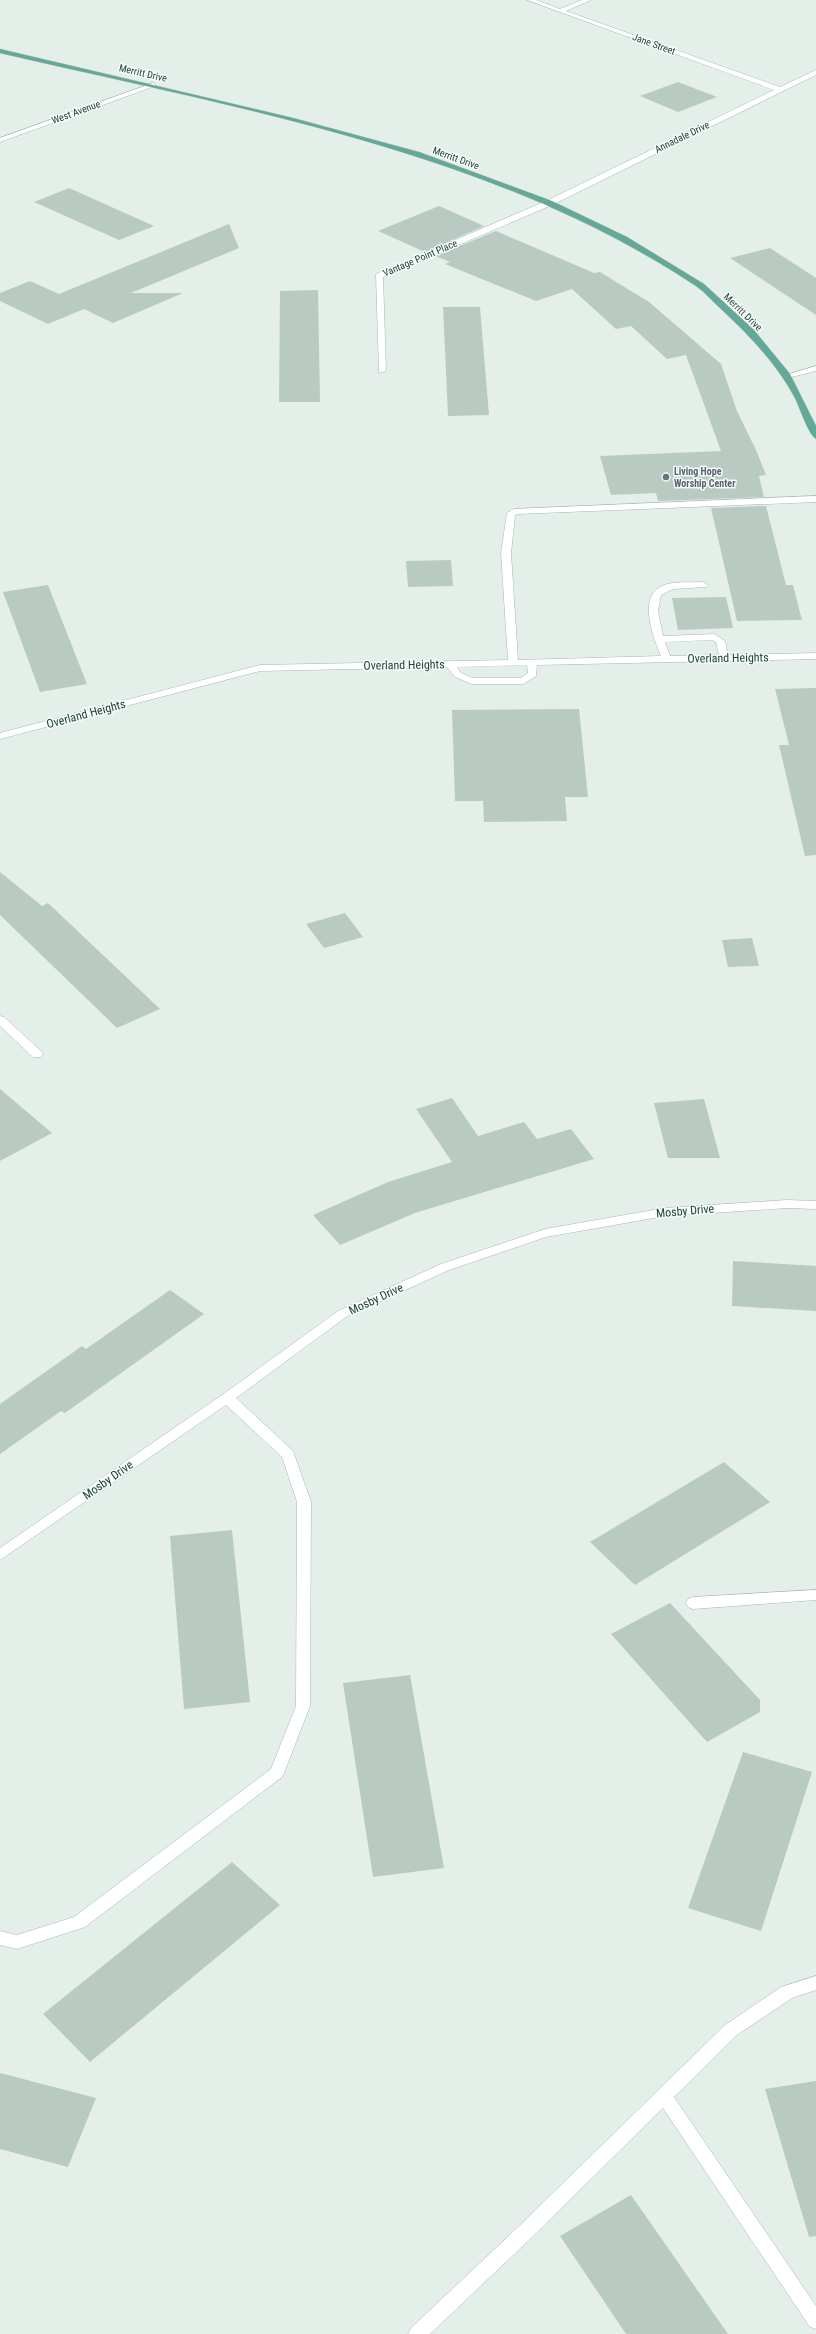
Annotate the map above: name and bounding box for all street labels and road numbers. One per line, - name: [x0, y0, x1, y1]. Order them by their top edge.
- street label: Jane Street: [631, 31, 677, 57]
- street label: Merritt Drive: [118, 62, 168, 84]
- street label: West Avenue: [50, 98, 102, 126]
- street label: Annadale Drive: [653, 119, 711, 155]
- street label: Merritt Drive: [431, 144, 481, 172]
- street label: Vantage Point Place: [381, 237, 459, 279]
- street label: Merritt Drive: [722, 291, 765, 333]
- street label: Overland Heights: [687, 650, 769, 666]
- street label: Overland Heights: [363, 657, 445, 673]
- street label: Overland Heights: [45, 697, 127, 731]
- street label: Mosby Drive: [655, 1201, 715, 1221]
- street label: Mosby Drive: [347, 1280, 406, 1318]
- street label: Mosby Drive: [80, 1457, 136, 1502]

